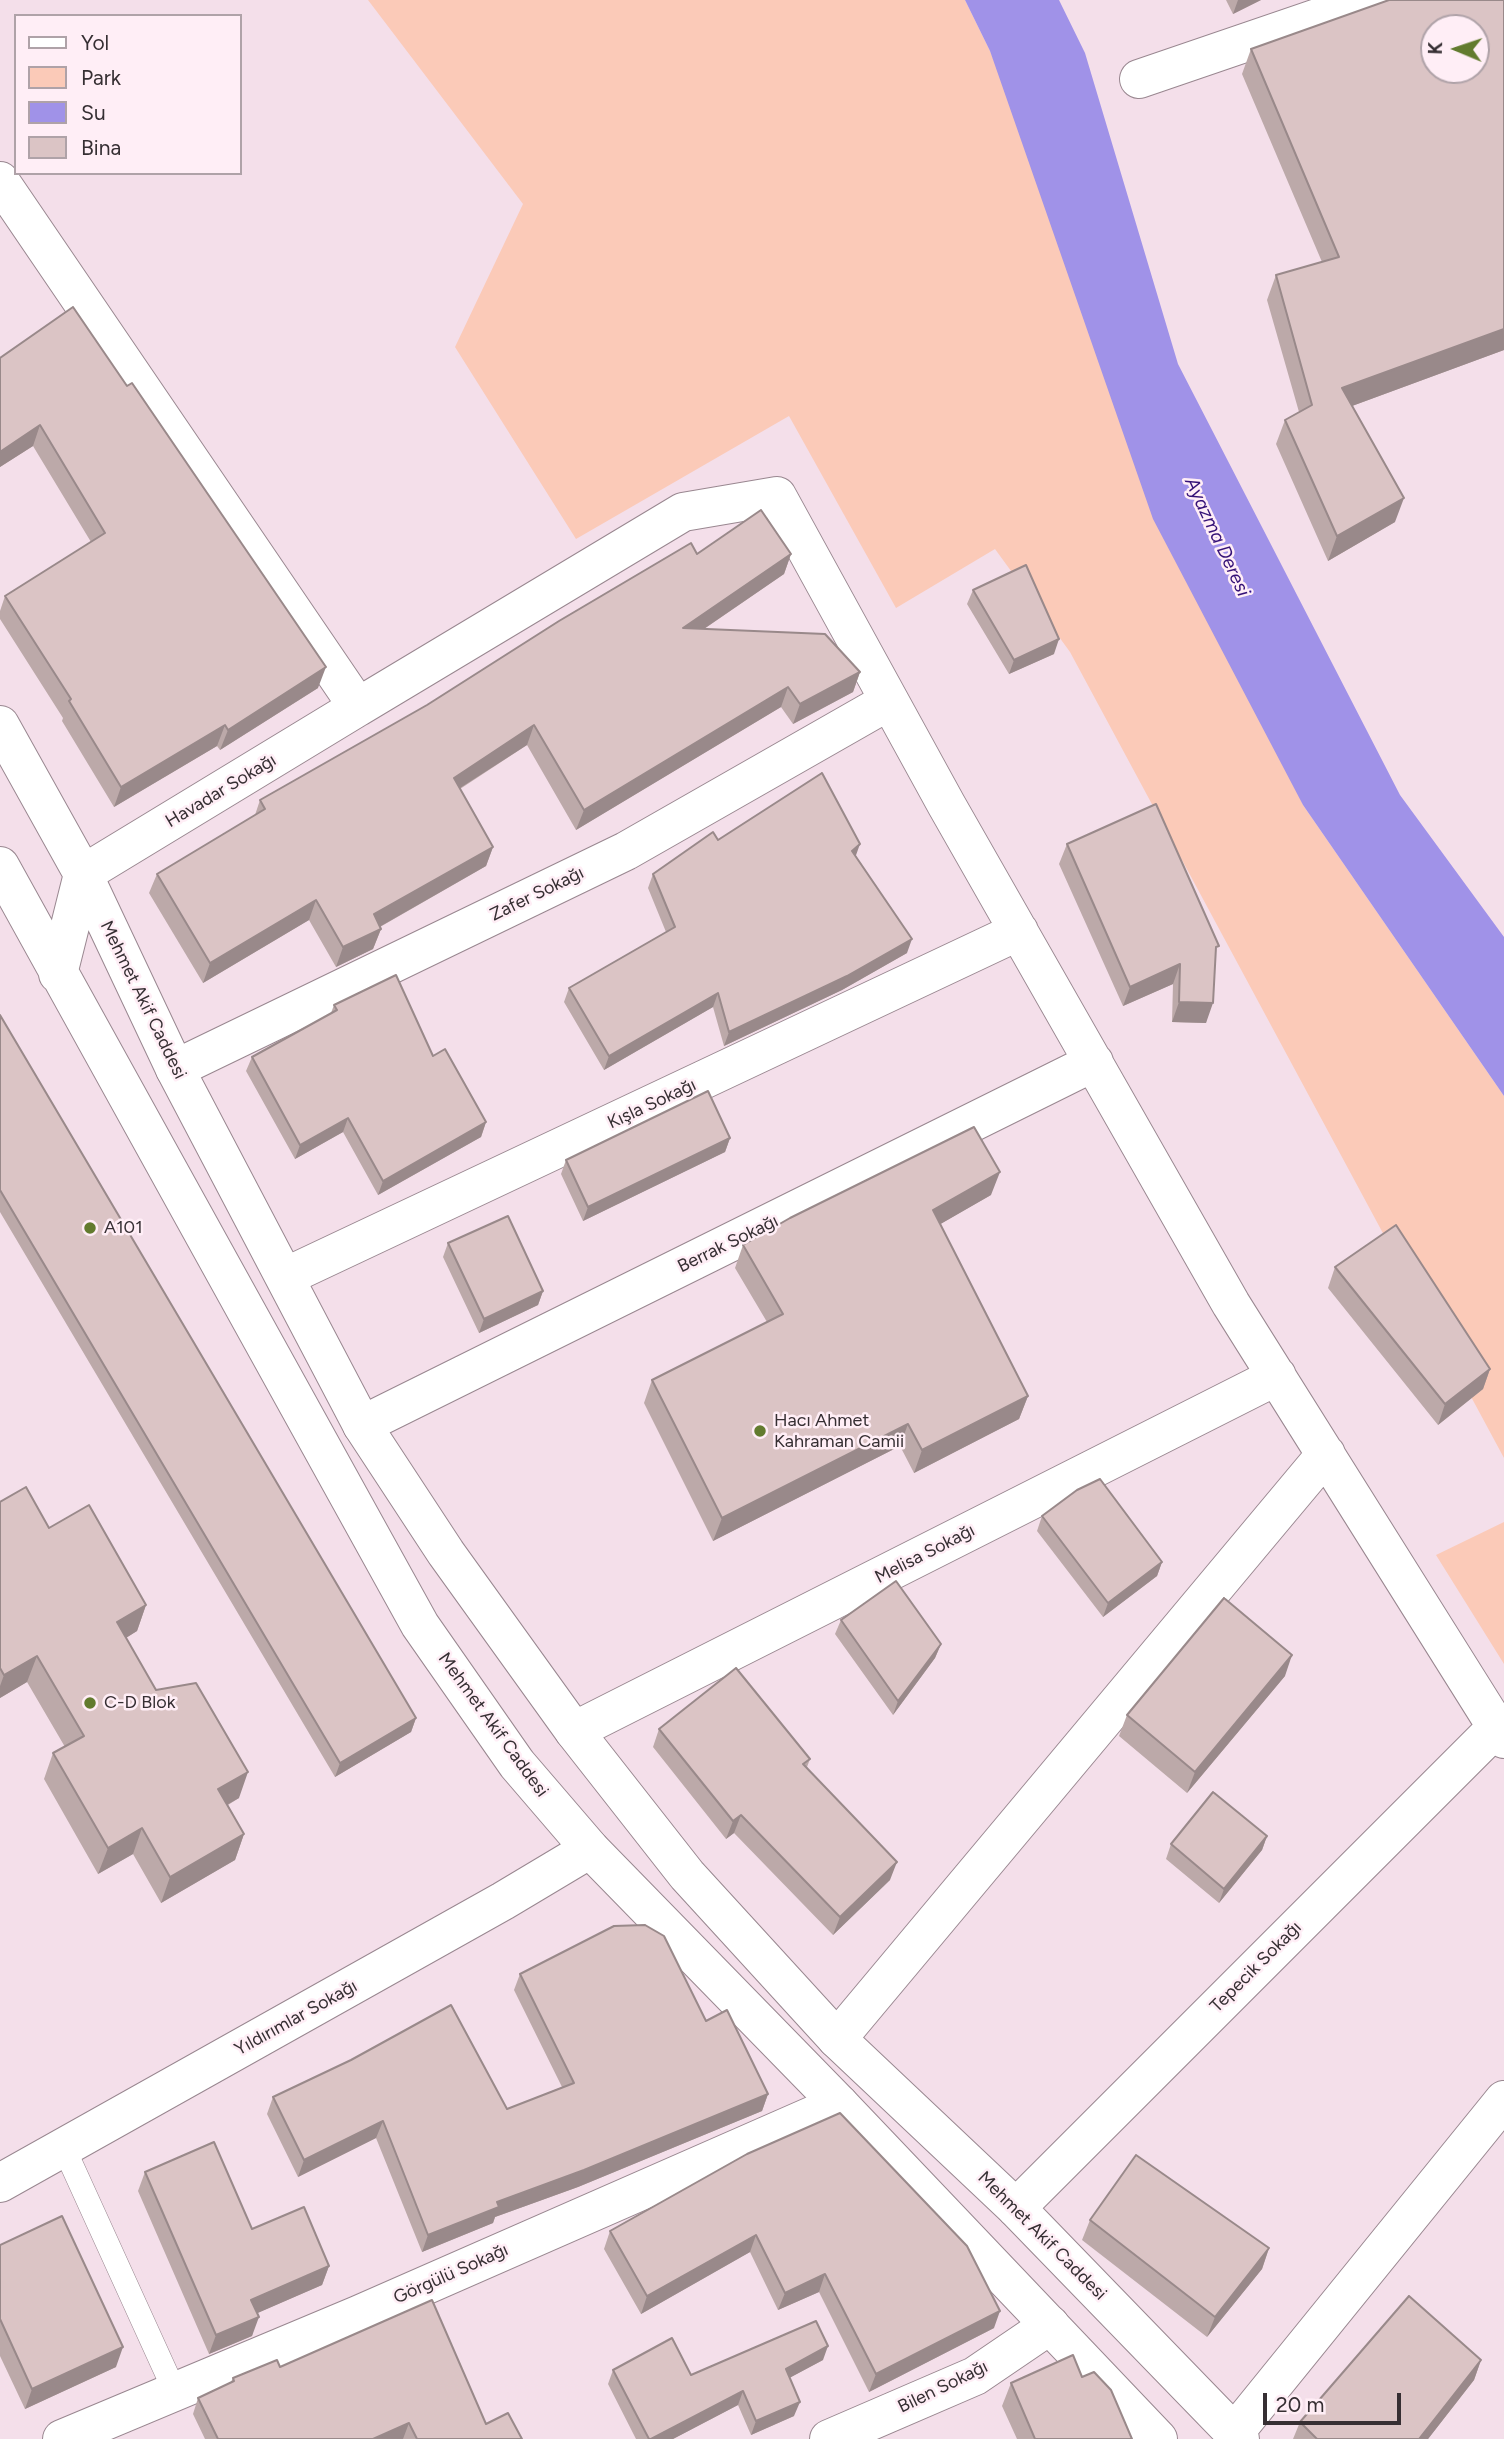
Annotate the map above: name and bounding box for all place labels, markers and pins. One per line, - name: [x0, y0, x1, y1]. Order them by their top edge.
- place label: A101: [104, 1217, 143, 1239]
- marker: A101: [82, 1220, 98, 1236]
- place label: Hacı Ahmet Kahraman Camii: [774, 1410, 904, 1452]
- marker: Hacı Ahmet Kahraman Camii: [752, 1423, 768, 1439]
- place label: C-D Blok: [104, 1692, 175, 1714]
- marker: C-D Blok: [82, 1695, 98, 1711]

